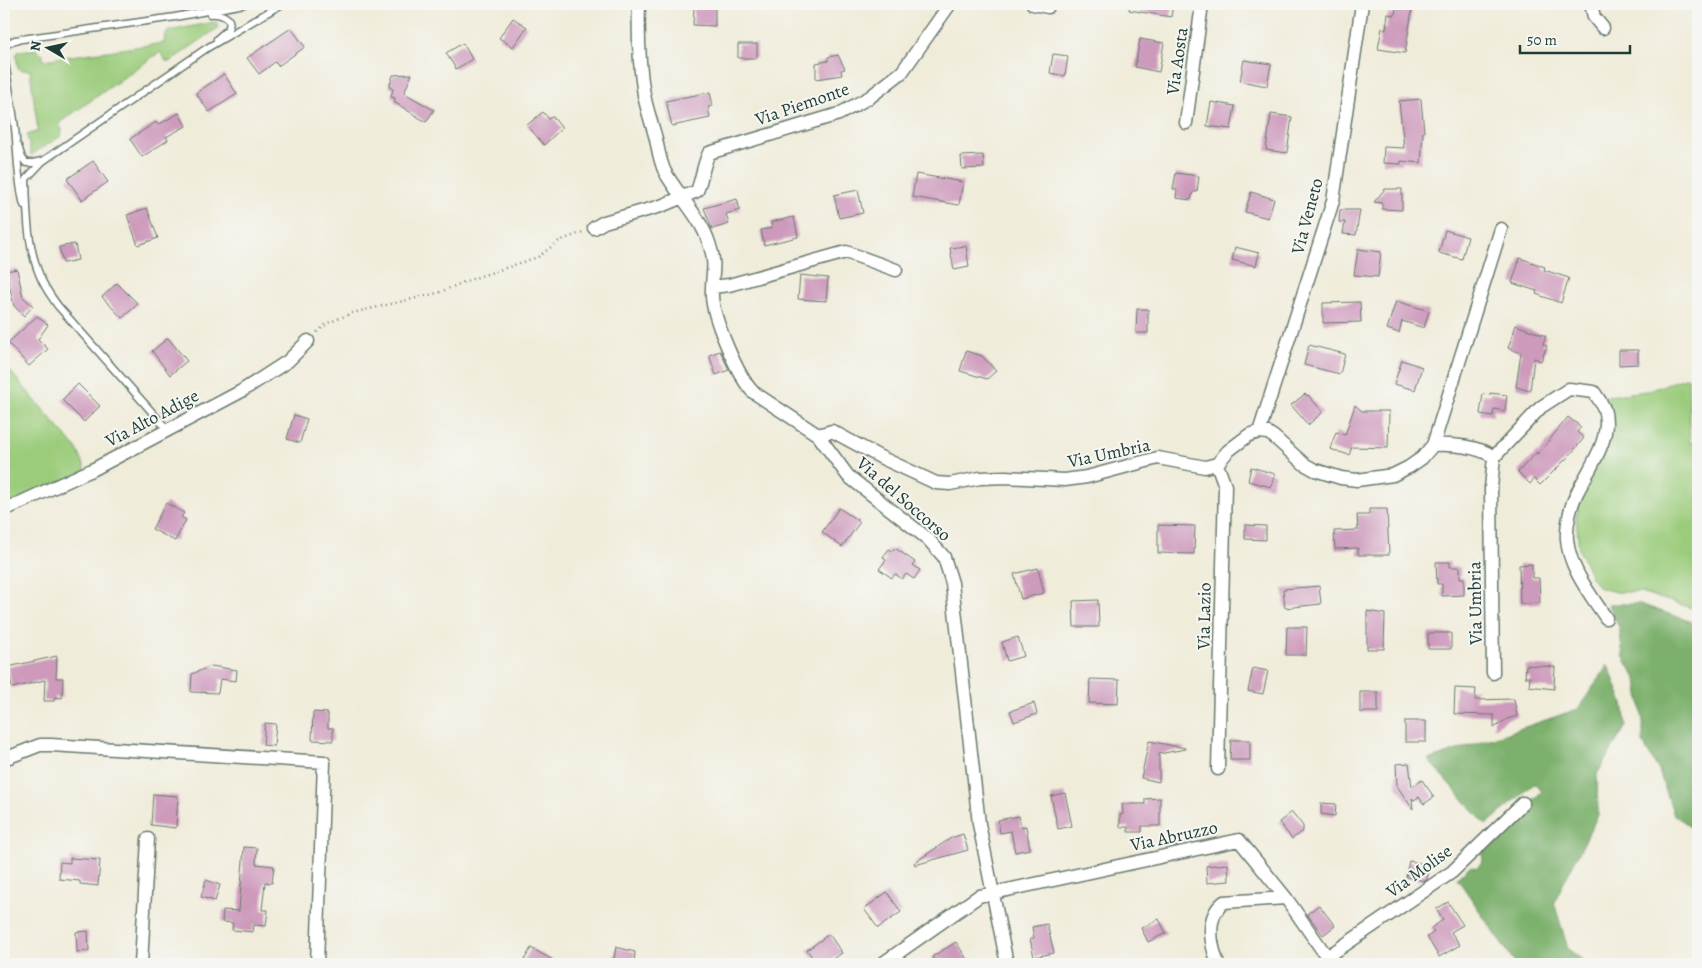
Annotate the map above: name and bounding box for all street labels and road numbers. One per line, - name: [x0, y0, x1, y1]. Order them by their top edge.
- street label: Via Aosta: [1160, 25, 1194, 97]
- street label: Via Piemonte: [751, 77, 852, 132]
- street label: Via Veneto: [1285, 175, 1329, 258]
- street label: Via Alto Adige: [100, 383, 203, 453]
- street label: Via Umbria: [1065, 432, 1153, 474]
- street label: Via del Soccorso: [851, 451, 956, 547]
- street label: Via Umbria: [1462, 560, 1488, 646]
- street label: Via Lazio: [1191, 582, 1217, 651]
- street label: Via Abruzzo: [1127, 815, 1220, 857]
- street label: Via Molise: [1380, 839, 1457, 904]

